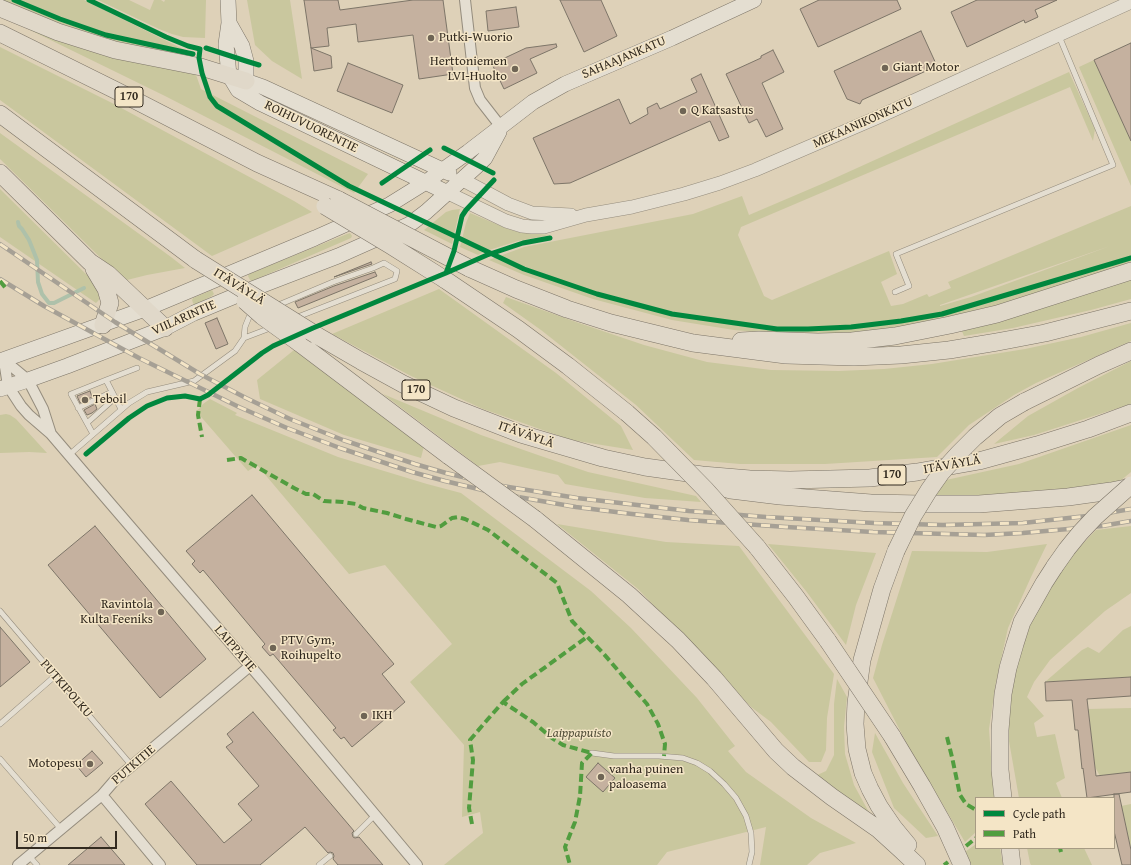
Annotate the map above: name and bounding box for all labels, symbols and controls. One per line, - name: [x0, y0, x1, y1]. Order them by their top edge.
- place label: Putki-Wuorio: [439, 30, 513, 46]
- marker: Putki-Wuorio: [426, 33, 436, 43]
- street label: SAHAAJANKATU: [580, 33, 668, 83]
- place label: Herttoniemen LVI-Huolto: [430, 54, 507, 85]
- place label: Giant Motor: [893, 60, 959, 76]
- marker: Giant Motor: [880, 63, 890, 73]
- marker: Herttoniemen LVI-Huolto: [510, 64, 520, 74]
- road number: 170: [115, 87, 143, 107]
- street label: MEKAANIKONKATU: [811, 94, 915, 152]
- street label: ROIHUVUORENTIE: [262, 98, 360, 156]
- place label: Q Katsastus: [691, 103, 753, 119]
- marker: Q Katsastus: [678, 106, 688, 116]
- street label: ITÄVÄYLÄ: [210, 265, 268, 309]
- street label: VIILARINTIE: [150, 297, 218, 339]
- road number: 170: [402, 380, 430, 400]
- place label: Teboil: [93, 392, 127, 408]
- marker: Teboil: [80, 395, 90, 405]
- street label: ITÄVÄYLÄ: [496, 418, 556, 452]
- street label: ITÄVÄYLÄ: [922, 452, 982, 478]
- road number: 170: [878, 465, 906, 485]
- place label: Ravintola Kulta Feeniks: [80, 597, 153, 628]
- marker: Ravintola Kulta Feeniks: [156, 607, 166, 617]
- street label: LAIPPATIE: [211, 623, 259, 675]
- place label: PTV Gym, Roihupelto: [281, 633, 341, 664]
- marker: PTV Gym, Roihupelto: [268, 643, 278, 653]
- street label: PUTKIPOLKU: [36, 657, 96, 721]
- place label: IKH: [372, 708, 392, 724]
- marker: IKH: [359, 711, 369, 721]
- park label: Laippapuisto: [547, 726, 611, 742]
- street label: PUTKITIE: [109, 742, 159, 788]
- place label: Motopesu: [28, 756, 82, 772]
- marker: Motopesu: [85, 759, 95, 769]
- place label: vanha puinen paloasema: [609, 762, 683, 793]
- marker: vanha puinen paloasema: [596, 772, 606, 782]
- legend: [975, 797, 1115, 849]
- text: Cycle path: [1013, 805, 1065, 822]
- scale bar: [18, 823, 119, 849]
- text: Path: [1013, 825, 1036, 842]
- text: 50 m: [23, 829, 47, 846]

